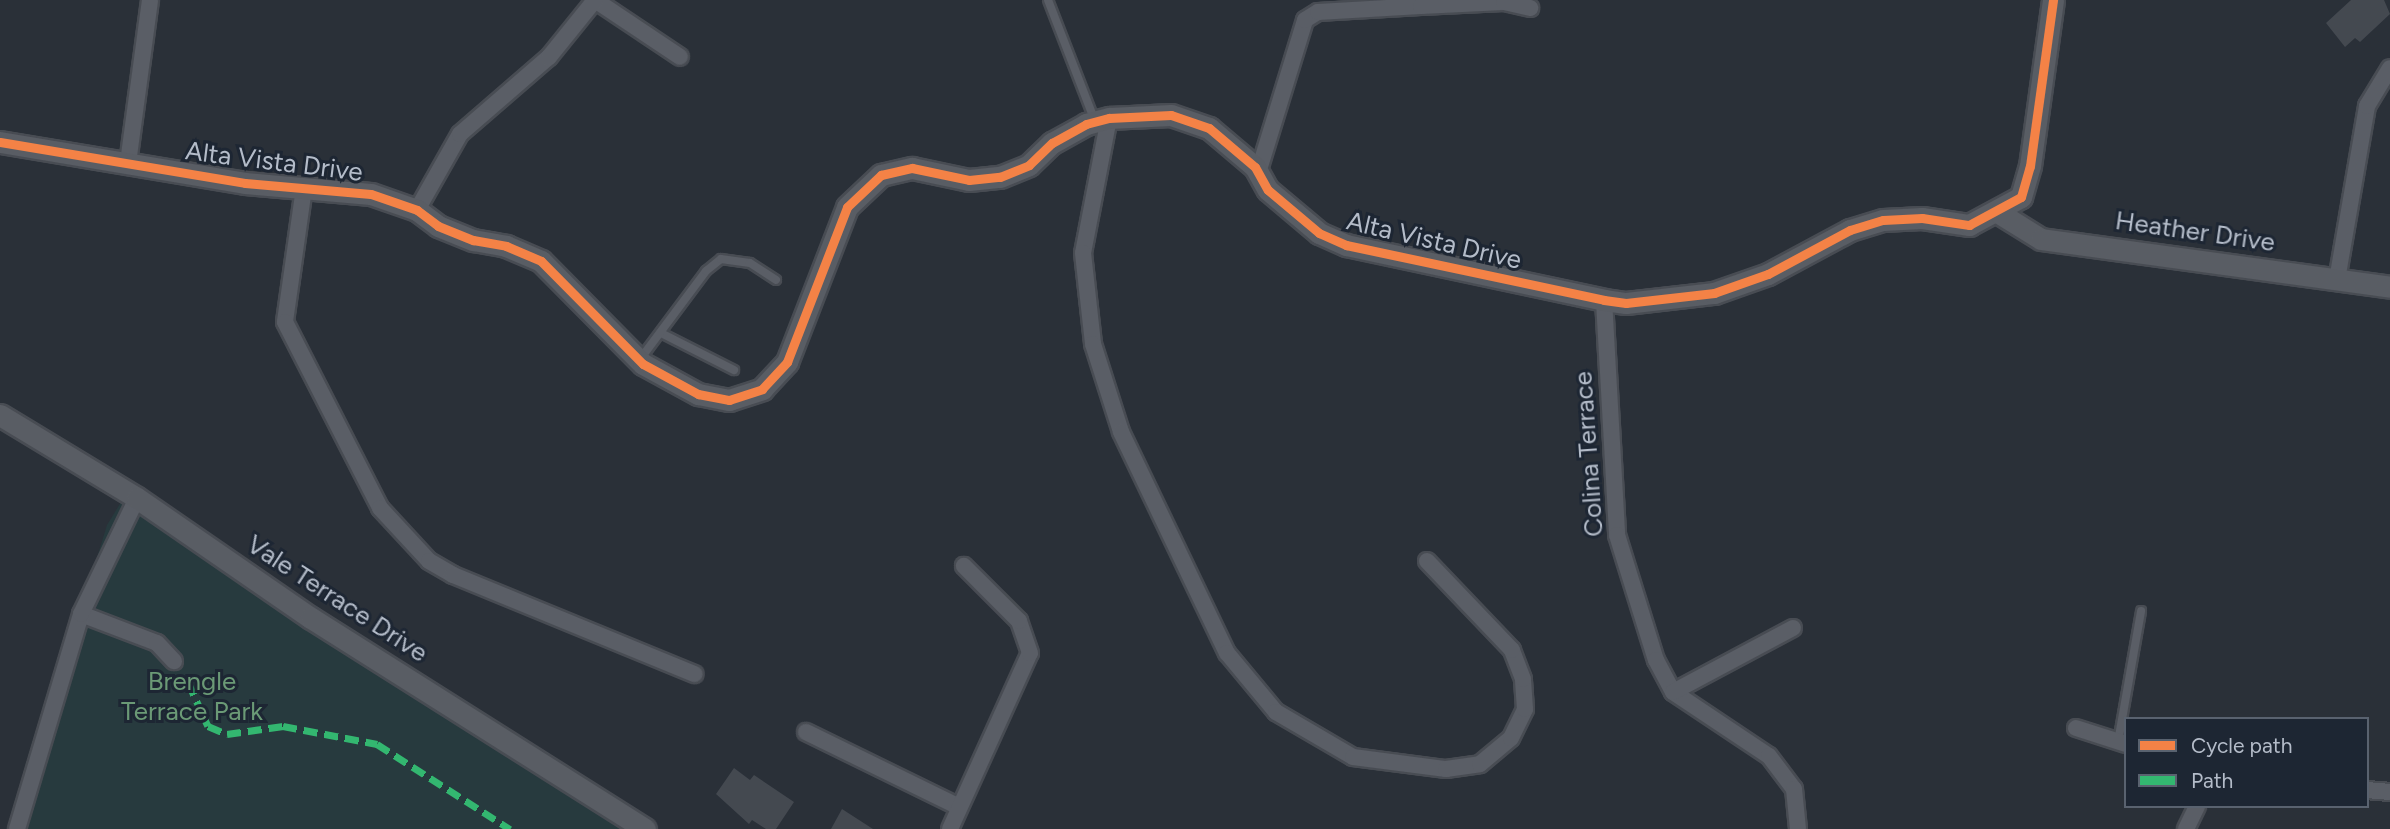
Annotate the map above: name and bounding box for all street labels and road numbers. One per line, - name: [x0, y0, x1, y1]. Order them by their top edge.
- street label: Alta Vista Drive: [184, 136, 364, 188]
- street label: Heather Drive: [2113, 205, 2277, 259]
- street label: Alta Vista Drive: [1344, 206, 1524, 276]
- street label: Colina Terrace: [1568, 370, 1610, 538]
- street label: Vale Terrace Drive: [241, 529, 433, 669]

